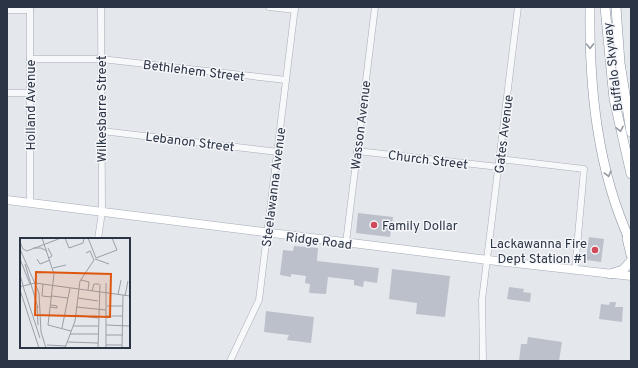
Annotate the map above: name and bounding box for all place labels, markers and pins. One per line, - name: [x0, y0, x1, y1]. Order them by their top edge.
- place label: Family Dollar: [382, 219, 458, 235]
- marker: Family Dollar: [369, 220, 379, 230]
- place label: Lackawanna Fire Dept Station #1: [490, 237, 587, 268]
- marker: Lackawanna Fire Dept Station #1: [590, 245, 600, 255]

